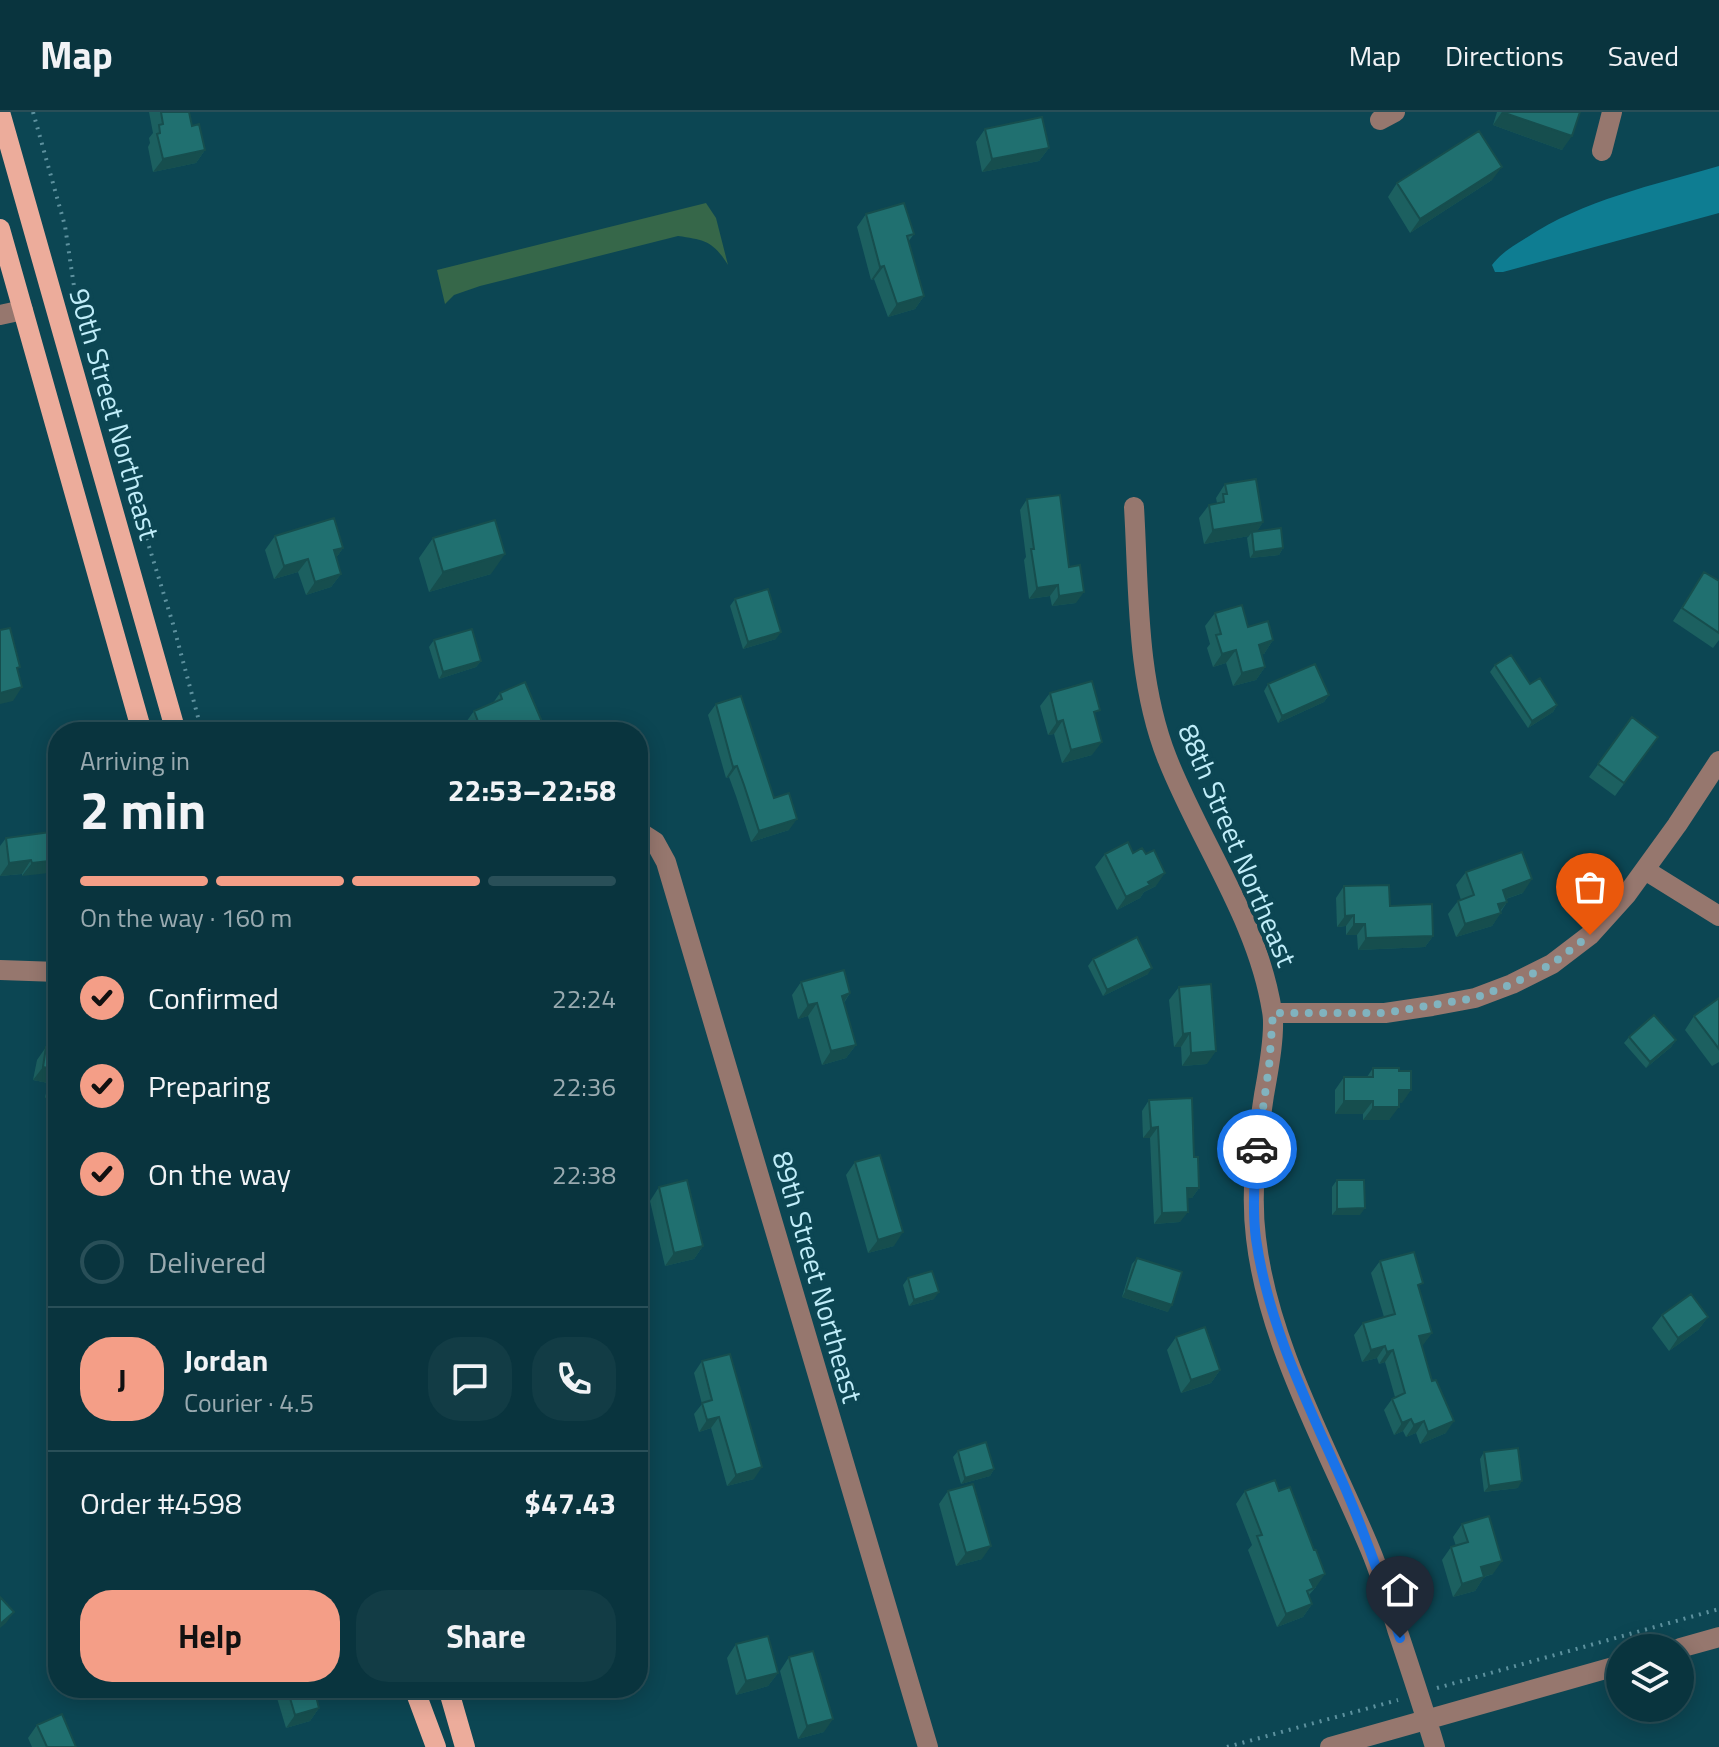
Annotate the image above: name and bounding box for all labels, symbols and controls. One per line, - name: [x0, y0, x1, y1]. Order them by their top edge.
- text: Map: [40, 26, 113, 84]
- text: Map: [1349, 34, 1401, 77]
- text: Directions: [1445, 34, 1564, 77]
- text: Saved: [1608, 34, 1679, 77]
- street label: 90th Street Northeast: [59, 283, 172, 545]
- street label: 88th Street Northeast: [1167, 717, 1309, 973]
- text: Arriving in: [80, 741, 190, 780]
- text: 22:53–22:58: [448, 767, 616, 813]
- text: 2 min: [80, 770, 206, 849]
- pin: [1556, 853, 1624, 935]
- icon: bag: [1568, 865, 1612, 909]
- text: On the way · 160 m: [80, 898, 292, 937]
- text: Confirmed: [148, 975, 279, 1021]
- icon: check: [80, 976, 124, 1020]
- text: 22:24: [552, 979, 616, 1018]
- text: Preparing: [148, 1063, 270, 1109]
- icon: check: [80, 1064, 124, 1108]
- text: 22:36: [552, 1067, 616, 1106]
- courier: [1217, 1109, 1297, 1189]
- icon: car: [1235, 1127, 1279, 1171]
- street label: 89th Street Northeast: [762, 1146, 875, 1408]
- text: On the way: [148, 1151, 291, 1197]
- icon: check: [80, 1152, 124, 1196]
- text: 22:38: [552, 1155, 616, 1194]
- text: Delivered: [148, 1239, 266, 1285]
- text: Jordan: [184, 1337, 268, 1383]
- button: chat: [428, 1337, 512, 1421]
- button: phone: [532, 1337, 616, 1421]
- text: J: [117, 1356, 127, 1402]
- text: Courier · 4.5: [184, 1383, 314, 1422]
- text: Order #4598: [80, 1480, 242, 1526]
- text: $47.43: [524, 1480, 616, 1526]
- pin: [1366, 1556, 1434, 1638]
- icon: home: [1378, 1568, 1422, 1612]
- button: Help: [80, 1590, 340, 1682]
- button: Share: [356, 1590, 616, 1682]
- map controls: [1606, 1634, 1694, 1722]
- button: layers: [1606, 1634, 1694, 1722]

